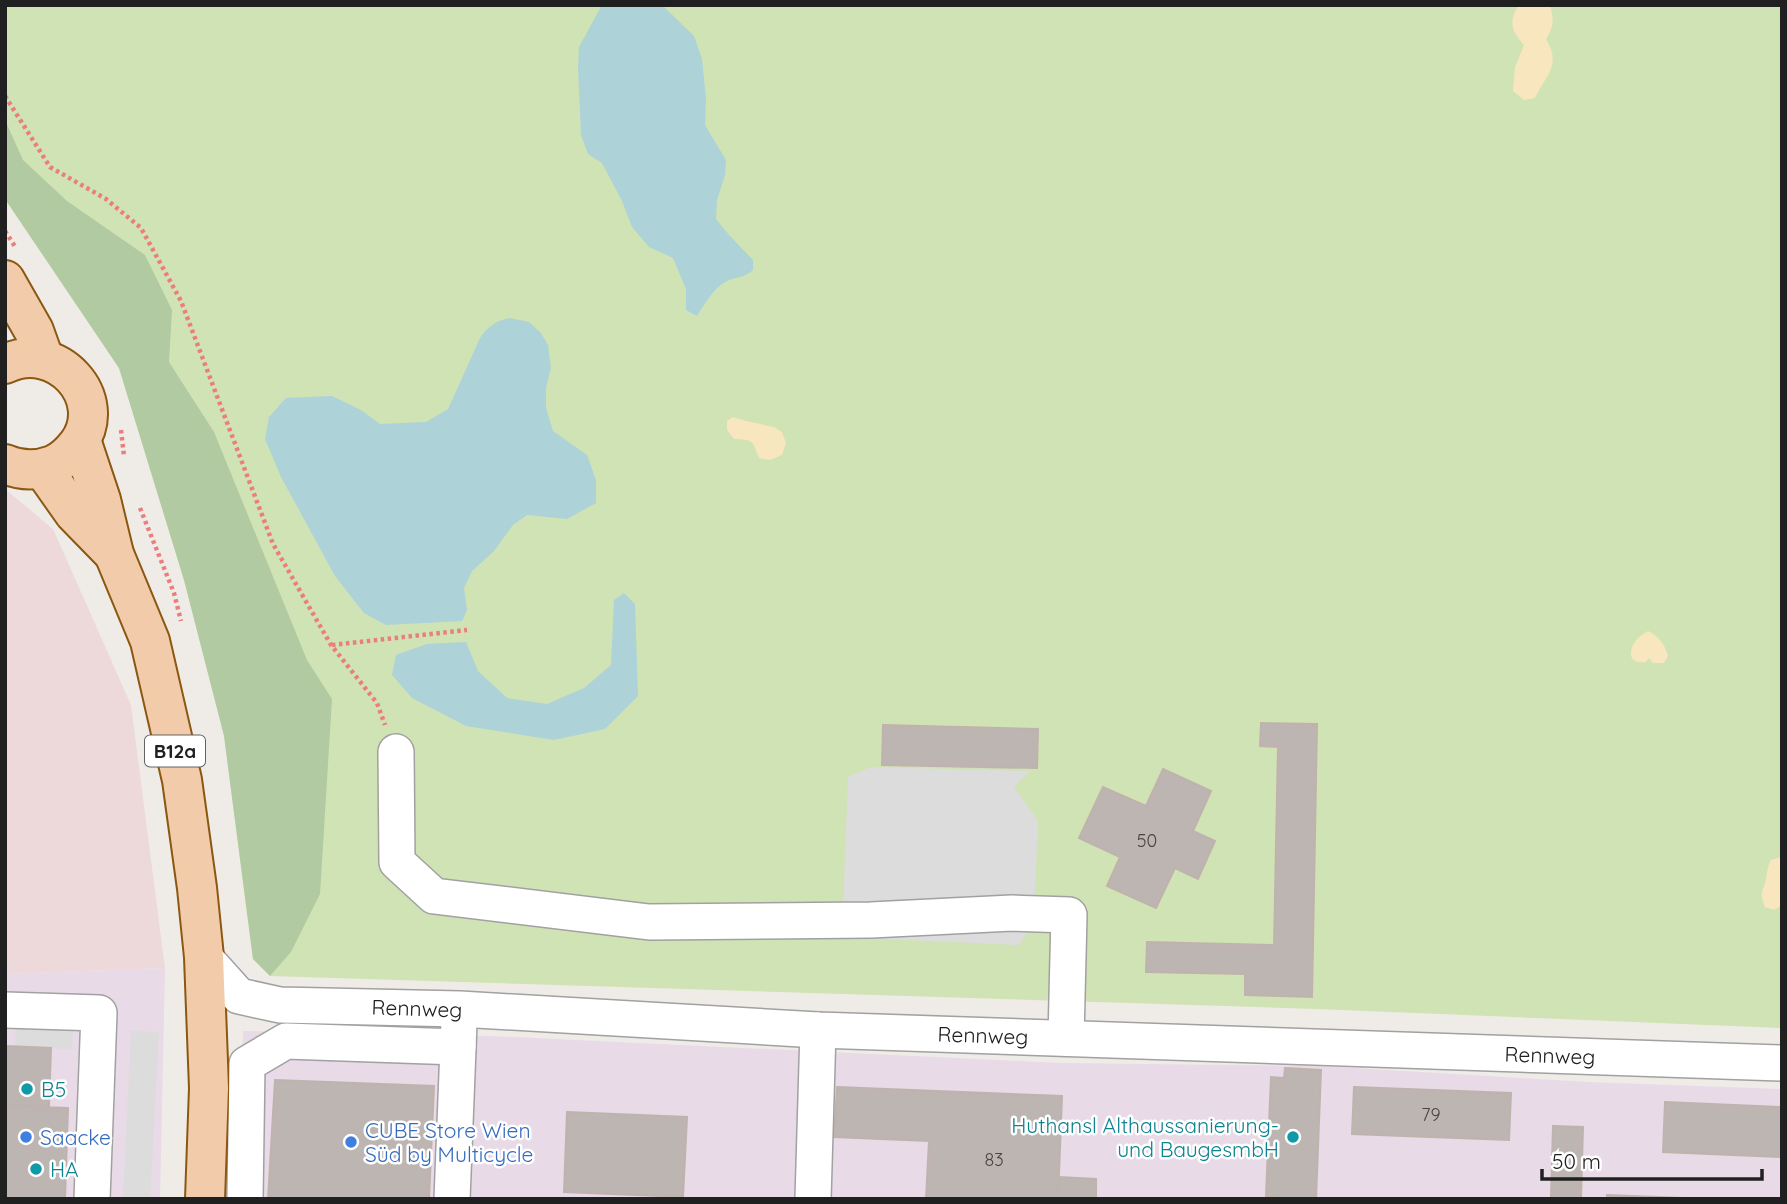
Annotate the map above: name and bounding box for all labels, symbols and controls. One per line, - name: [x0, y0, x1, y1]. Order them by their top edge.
- road number: B12a: [145, 736, 205, 766]
- house number: 50: [1137, 829, 1157, 852]
- street label: Rennweg: [371, 993, 463, 1023]
- street label: Rennweg: [937, 1020, 1029, 1050]
- street label: Rennweg: [1504, 1040, 1596, 1070]
- place label: B5: [41, 1076, 66, 1102]
- marker: B5: [19, 1081, 35, 1097]
- house number: 79: [1421, 1103, 1441, 1126]
- place label: Huthansl Althaussanierung- und BaugesmbH: [1011, 1112, 1279, 1162]
- place label: CUBE Store Wien Süd by Multicycle: [365, 1117, 533, 1167]
- place label: Saacke: [40, 1124, 111, 1150]
- marker: Saacke: [18, 1129, 34, 1145]
- marker: Huthansl Althaussanierung- und BaugesmbH: [1285, 1129, 1301, 1145]
- marker: CUBE Store Wien Süd by Multicycle: [343, 1134, 359, 1150]
- scale bar: [1542, 1138, 1762, 1182]
- house number: 83: [984, 1148, 1004, 1171]
- text: 50 m: [1552, 1148, 1601, 1174]
- place label: HA: [50, 1156, 79, 1182]
- marker: HA: [28, 1161, 44, 1177]

